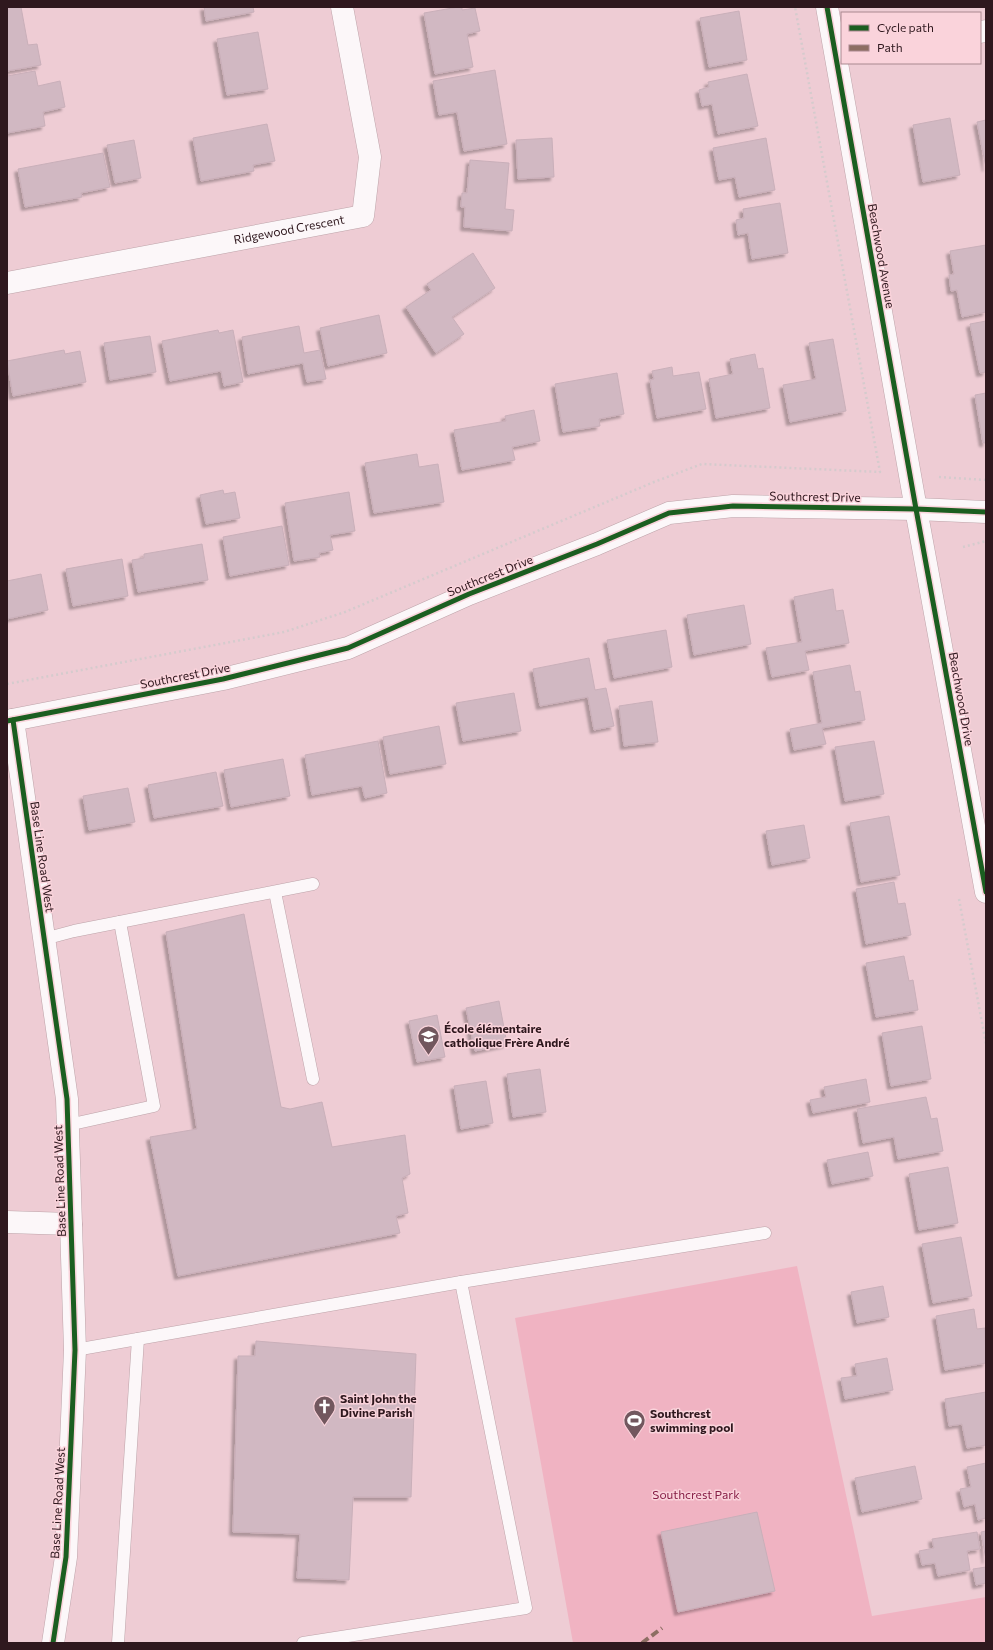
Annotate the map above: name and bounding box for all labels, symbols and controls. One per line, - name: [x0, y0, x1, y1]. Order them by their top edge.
- legend: [841, 12, 981, 64]
- text: Cycle path: [877, 20, 934, 34]
- text: Path: [877, 40, 903, 54]
- street label: Beachwood Avenue: [866, 202, 898, 309]
- street label: Ridgewood Crescent: [232, 212, 345, 246]
- street label: Southcrest Drive: [769, 488, 861, 504]
- street label: Southcrest Drive: [445, 551, 535, 599]
- street label: Beachwood Drive: [947, 651, 977, 747]
- street label: Southcrest Drive: [139, 659, 231, 691]
- street label: Base Line Road West: [28, 800, 58, 913]
- place label: École élémentaire catholique Frère André: [444, 1021, 569, 1049]
- school or university icon: École élémentaire catholique Frère André: [415, 1023, 441, 1056]
- street label: Base Line Road West: [50, 1125, 68, 1237]
- place label: Saint John the Divine Parish: [340, 1391, 417, 1419]
- church icon: Saint John the Divine Parish: [312, 1393, 338, 1426]
- place label: Southcrest swimming pool: [650, 1406, 734, 1434]
- sports icon: Southcrest swimming pool: [622, 1408, 648, 1441]
- street label: Base Line Road West: [47, 1447, 67, 1559]
- park label: Southcrest Park: [652, 1487, 740, 1501]

